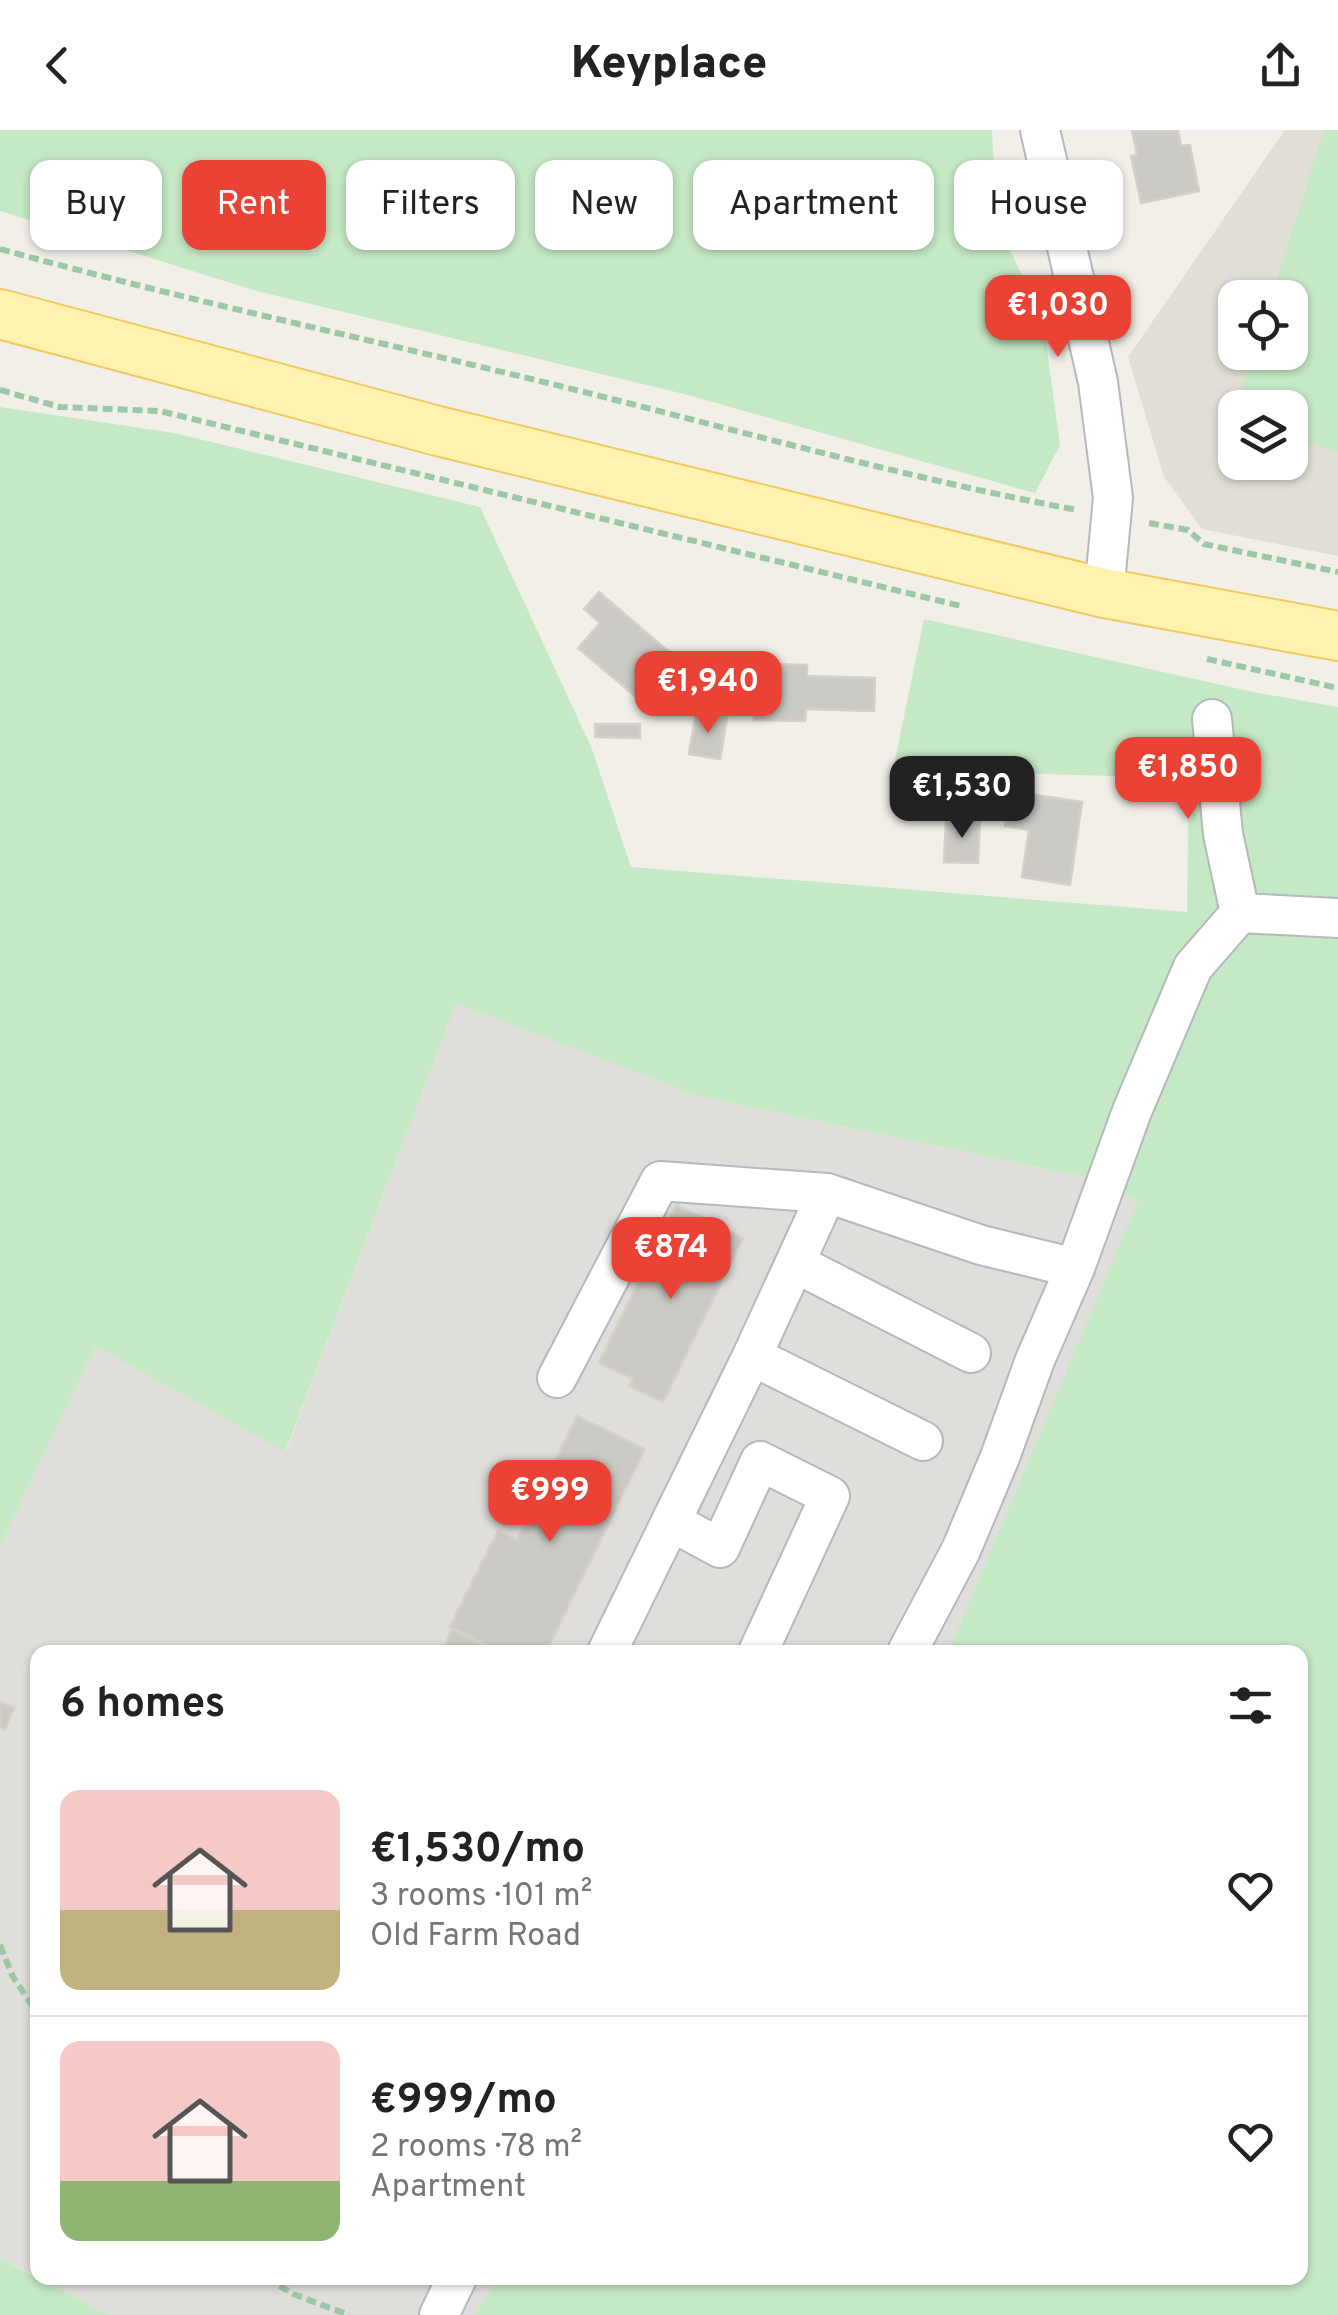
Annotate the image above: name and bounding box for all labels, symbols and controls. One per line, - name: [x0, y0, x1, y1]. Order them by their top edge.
- text: Keyplace: [571, 37, 767, 94]
- icon: back: [30, 38, 85, 93]
- icon: share: [1253, 38, 1308, 93]
- chip: Buy: [30, 160, 162, 250]
- chip: Rent: [182, 160, 326, 250]
- chip: Filters: [346, 160, 515, 250]
- chip: New: [535, 160, 673, 250]
- chip: Apartment: [693, 160, 934, 250]
- chip: House: [954, 160, 1123, 250]
- pin: €1,030: [977, 275, 1139, 360]
- map controls: [1218, 280, 1308, 480]
- button: locate: [1218, 280, 1308, 370]
- text: €1,030: [1007, 287, 1109, 327]
- button: layers: [1218, 390, 1308, 480]
- pin: €1,940: [627, 651, 789, 736]
- text: €1,940: [657, 663, 759, 703]
- pin: €1,850: [1107, 737, 1269, 822]
- text: €1,850: [1137, 749, 1239, 789]
- pin: €1,530: [881, 756, 1043, 841]
- text: €1,530: [912, 768, 1012, 808]
- pin: €874: [612, 1217, 730, 1302]
- text: €874: [634, 1229, 708, 1269]
- pin: €999: [491, 1460, 609, 1545]
- text: €999: [510, 1472, 590, 1512]
- icon: filters: [1223, 1678, 1278, 1733]
- text: 6 homes: [60, 1679, 225, 1732]
- text: €1,530/mo: [370, 1824, 585, 1877]
- icon: home: [140, 1830, 260, 1950]
- icon: heart: [1223, 1863, 1278, 1918]
- text: 3 rooms · 101 m²: [370, 1877, 592, 1917]
- text: Old Farm Road: [370, 1917, 581, 1957]
- text: €999/mo: [370, 2075, 557, 2128]
- icon: home: [140, 2081, 260, 2201]
- icon: heart: [1223, 2114, 1278, 2169]
- text: 2 rooms · 78 m²: [370, 2128, 582, 2168]
- text: Apartment: [370, 2168, 526, 2208]

